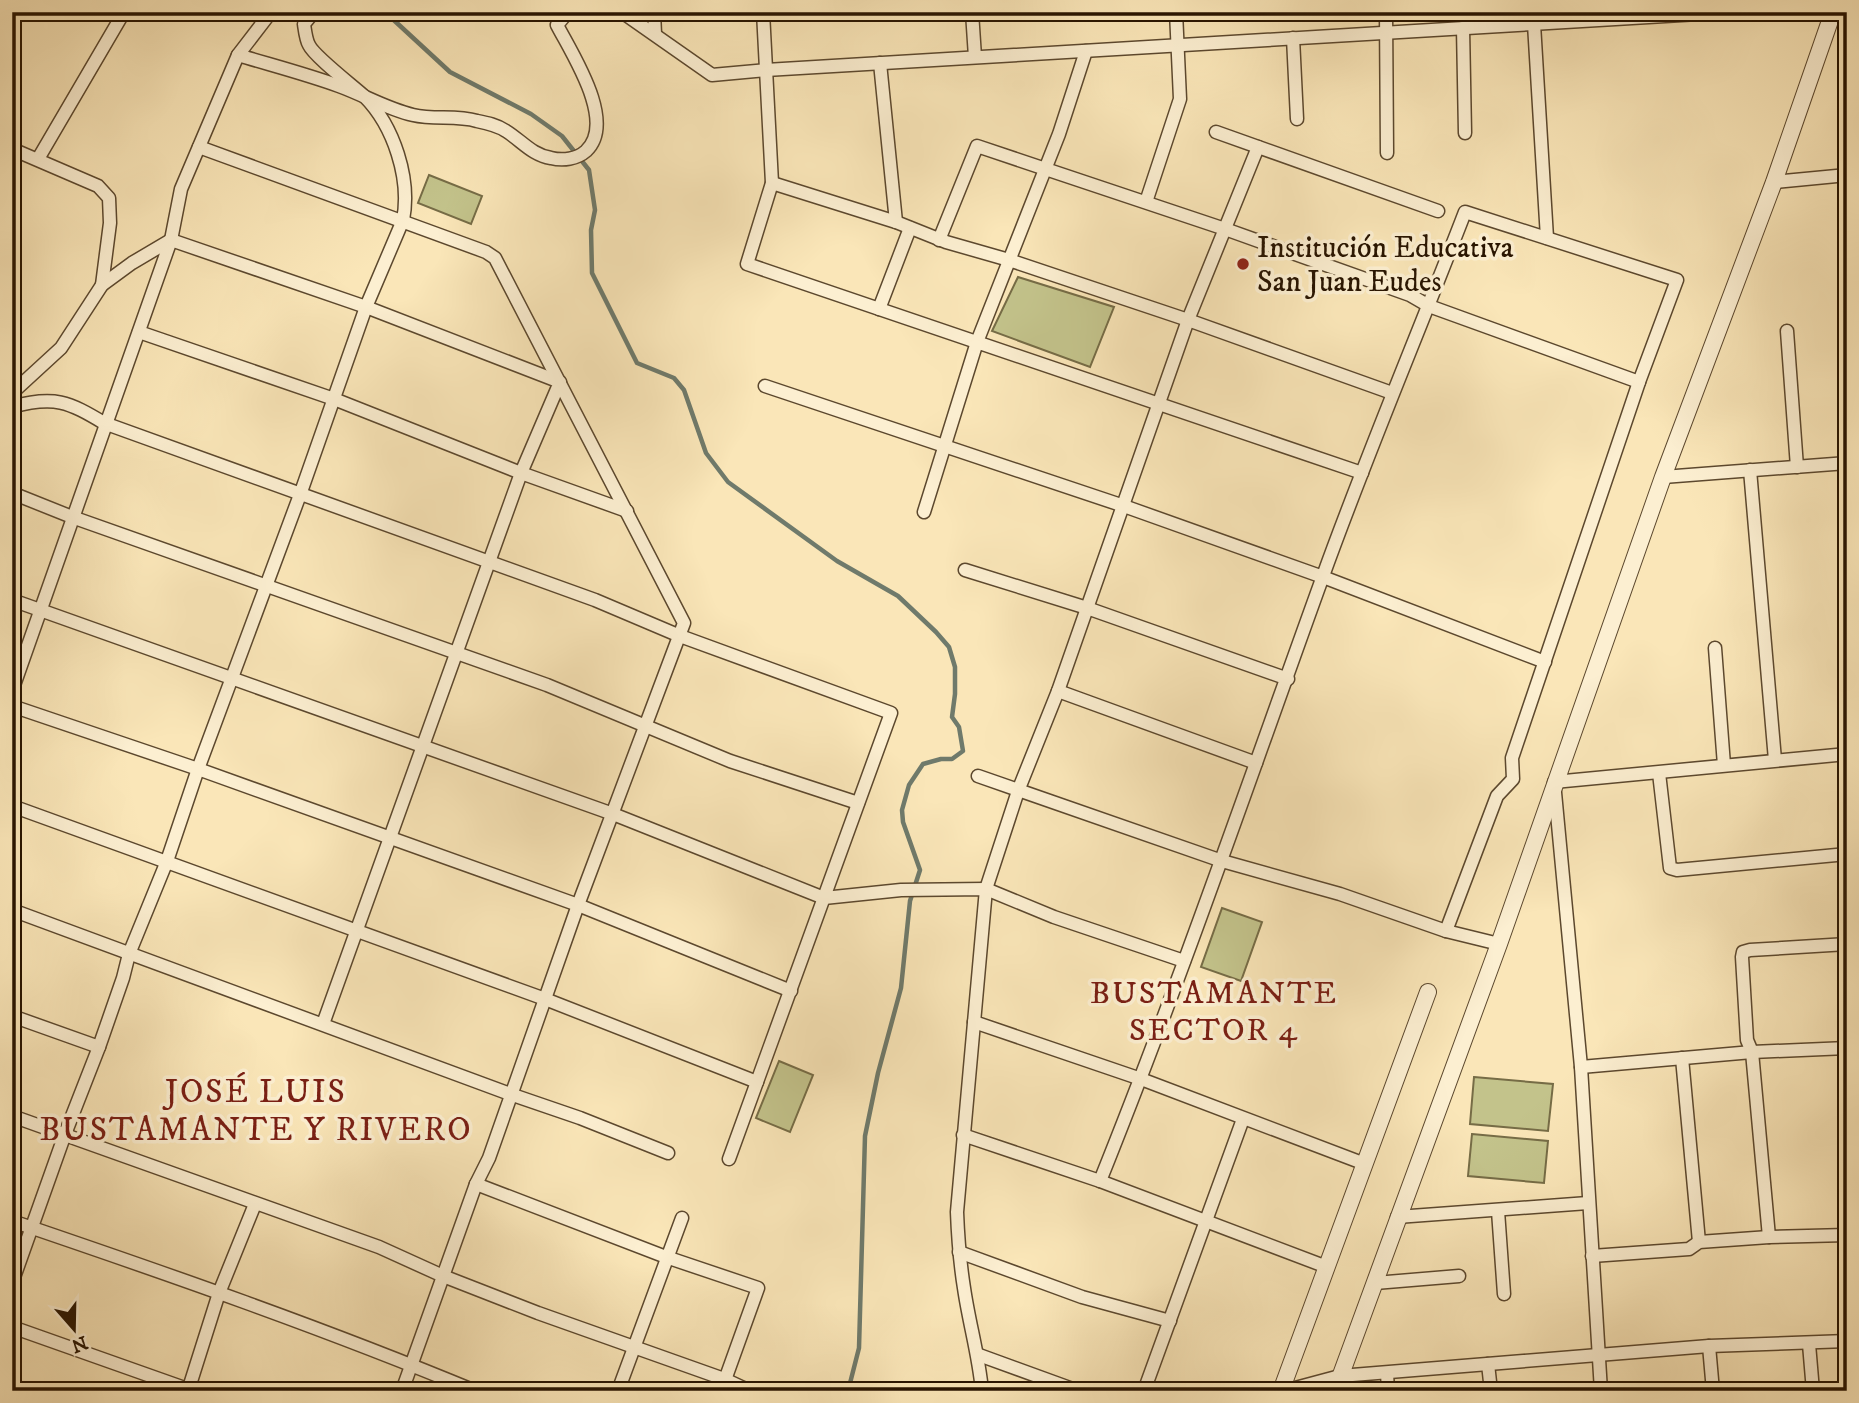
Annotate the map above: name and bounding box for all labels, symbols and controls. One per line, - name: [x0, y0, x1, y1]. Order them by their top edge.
- place label: Institución Educativa San Juan Eudes: [1257, 230, 1514, 301]
- marker: Institución Educativa San Juan Eudes: [1235, 256, 1251, 272]
- district label: BUSTAMANTE SECTOR 4: [1090, 974, 1338, 1051]
- district label: JOSÉ LUIS BUSTAMANTE Y RIVERO: [39, 1072, 473, 1151]
- north arrow: [38, 1294, 108, 1364]
- text: N: [68, 1330, 91, 1357]

